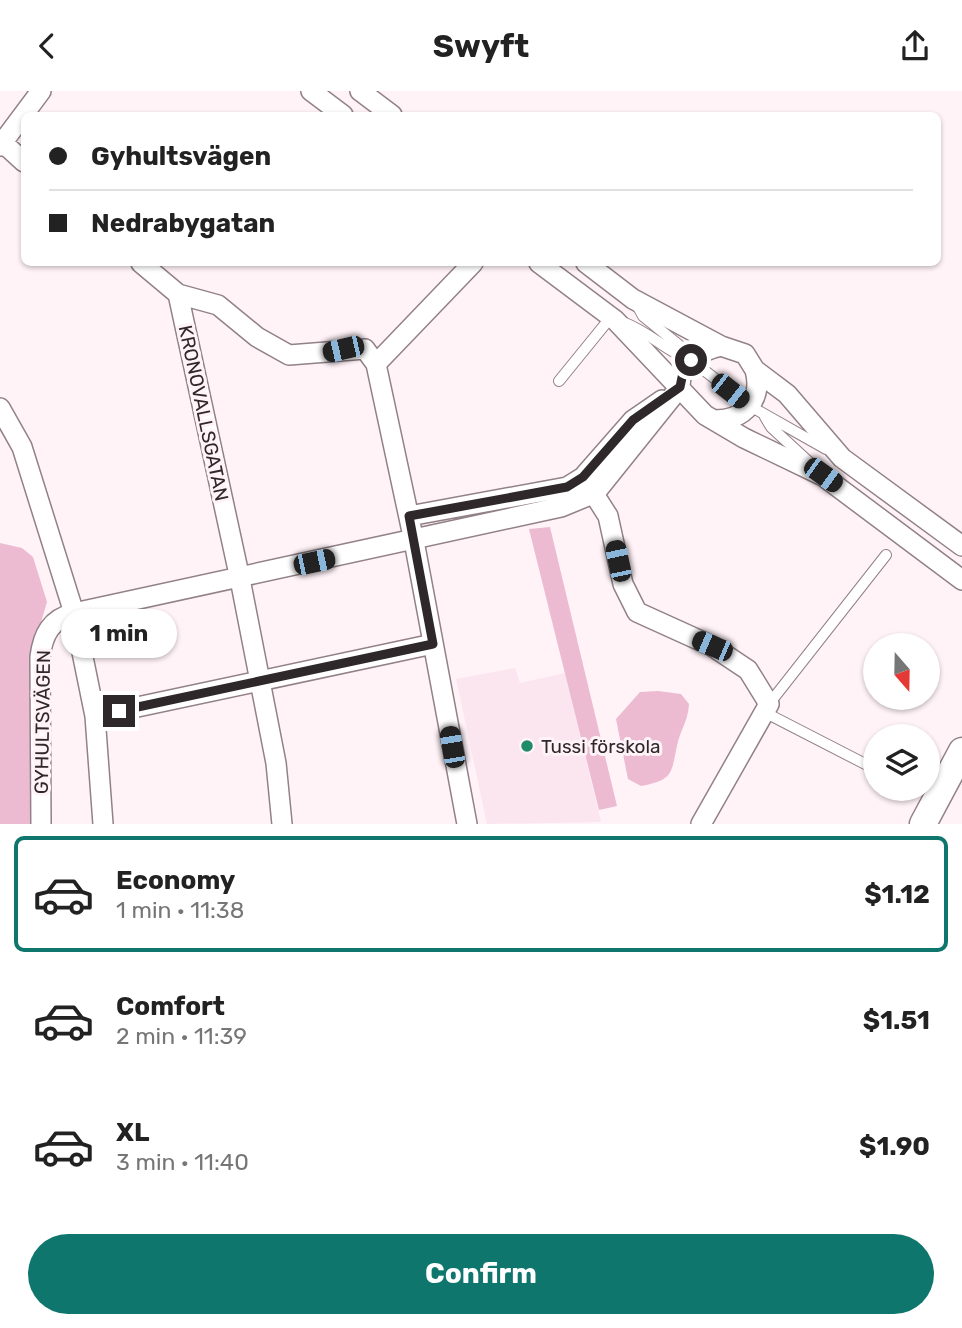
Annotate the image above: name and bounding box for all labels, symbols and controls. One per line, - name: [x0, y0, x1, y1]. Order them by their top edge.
- icon: back: [28, 27, 66, 65]
- text: Swyft: [433, 27, 529, 65]
- icon: share: [896, 27, 934, 65]
- text: Gyhultsvägen: [91, 141, 271, 172]
- text: Nedrabygatan: [91, 208, 275, 239]
- street label: KRONOVALLSGATAN: [174, 323, 233, 503]
- car: [321, 334, 366, 364]
- route start: [675, 344, 707, 376]
- car: [707, 370, 754, 412]
- car: [800, 454, 847, 496]
- car: [604, 538, 633, 584]
- car: [292, 547, 337, 577]
- callout: 1 min: [61, 609, 177, 659]
- text: 1 min: [90, 619, 148, 647]
- car: [689, 628, 736, 664]
- north arrow: [863, 633, 940, 711]
- map controls: [863, 633, 940, 801]
- street label: GYHULTSVÄGEN: [30, 650, 55, 794]
- route end: [103, 695, 135, 727]
- car: [439, 724, 466, 770]
- button: layers: [863, 724, 940, 801]
- place label: Tussi förskola: [541, 735, 661, 758]
- marker: Tussi förskola: [519, 738, 535, 754]
- icon: car: [32, 863, 95, 926]
- text: Economy: [116, 865, 235, 896]
- text: $1.12: [864, 879, 930, 910]
- text: 1 min · 11:38: [116, 896, 244, 924]
- icon: car: [32, 989, 95, 1052]
- text: Comfort: [116, 991, 225, 1022]
- text: $1.51: [863, 1005, 930, 1036]
- text: 2 min · 11:39: [116, 1022, 247, 1050]
- icon: car: [32, 1115, 95, 1178]
- text: XL: [116, 1117, 149, 1148]
- text: $1.90: [859, 1131, 930, 1162]
- text: 3 min · 11:40: [116, 1148, 249, 1176]
- button: Confirm: [28, 1234, 934, 1314]

